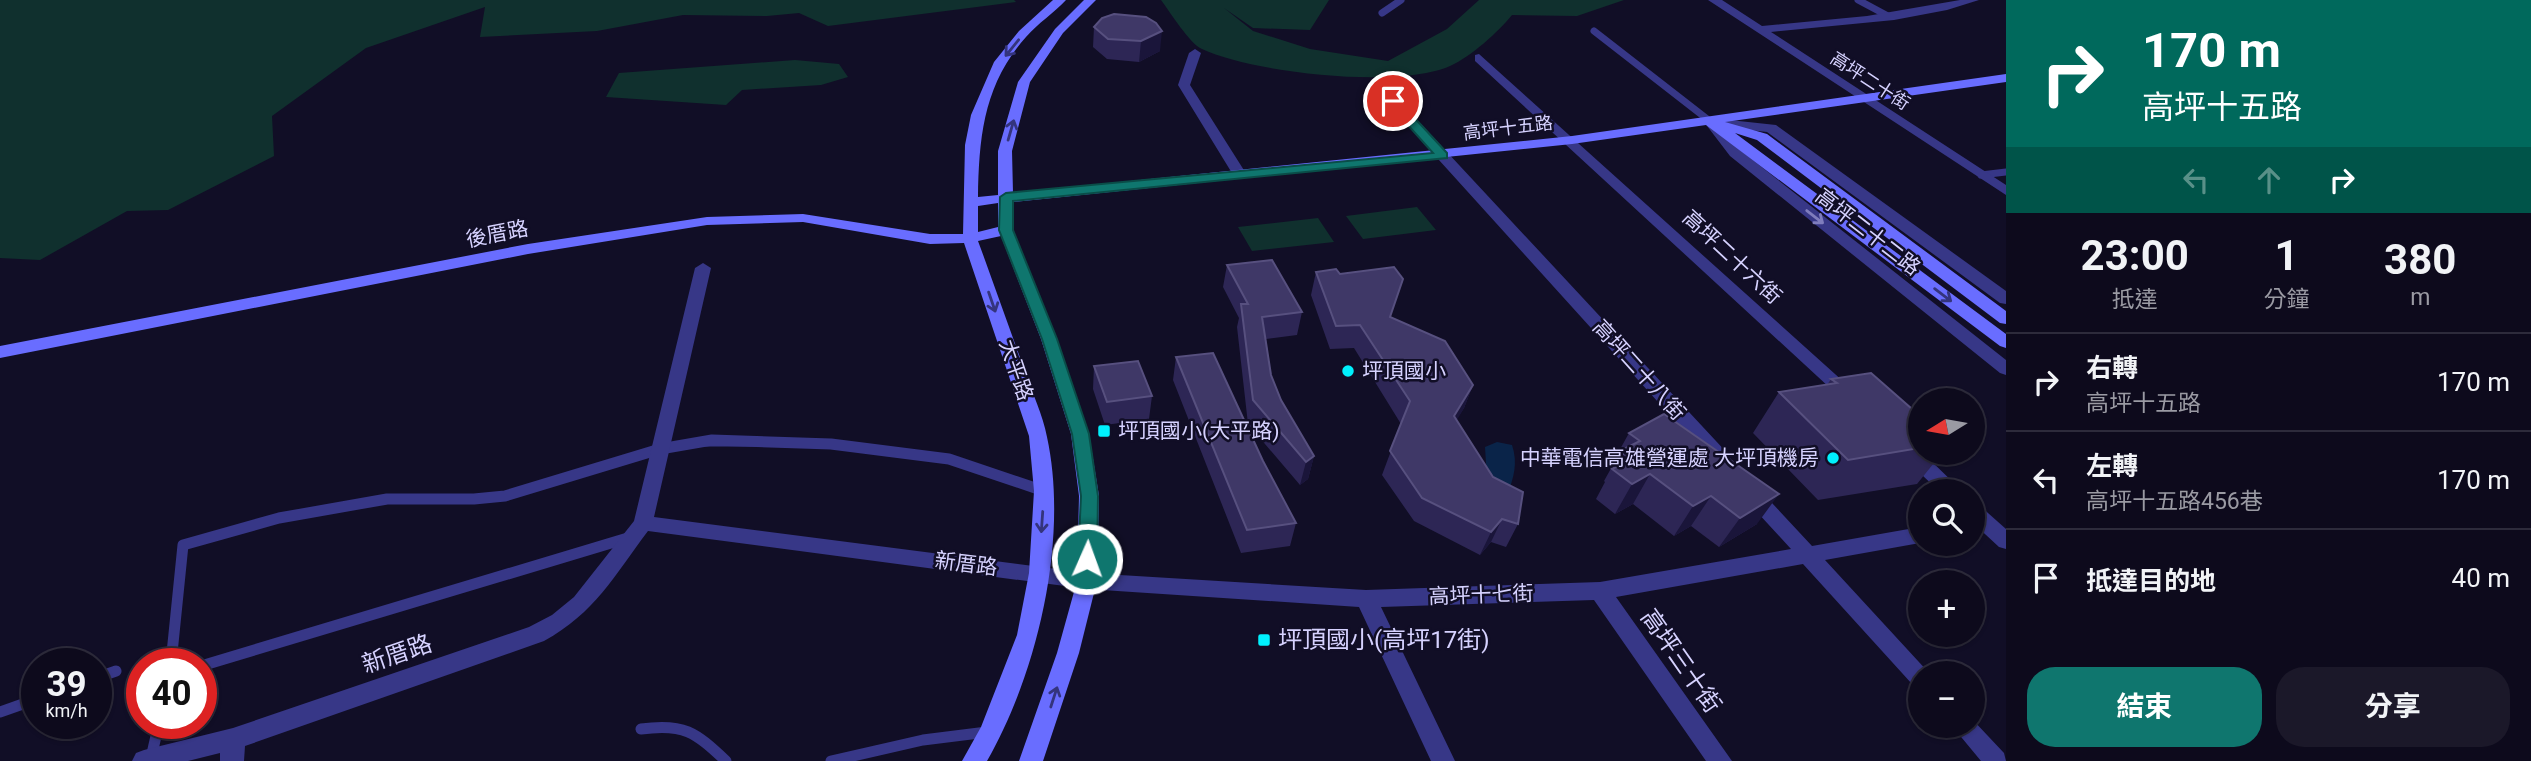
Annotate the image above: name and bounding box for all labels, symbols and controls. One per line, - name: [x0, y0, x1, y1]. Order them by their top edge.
- text: 170 m: [2142, 22, 2281, 79]
- icon: right: [2027, 28, 2118, 119]
- one-way arrow: [1004, 38, 1019, 57]
- street label: 高坪二十街: [1827, 47, 1914, 114]
- pin: [1363, 71, 1423, 131]
- icon: arrive: [1374, 82, 1412, 120]
- text: 高坪十五路: [2142, 88, 2302, 126]
- street label: 高坪十五路: [1462, 112, 1554, 143]
- one-way arrow: [1005, 119, 1018, 141]
- icon: left: [2177, 161, 2215, 199]
- icon: ahead: [2250, 161, 2288, 199]
- icon: right: [2323, 161, 2361, 199]
- street label: 高坪二十二路: [1811, 184, 1925, 280]
- street label: 高坪二十六街: [1678, 205, 1786, 309]
- one-way arrow: [1806, 209, 1824, 225]
- street label: 後厝路: [464, 216, 530, 252]
- text: 23:00: [2081, 231, 2189, 280]
- text: 1: [2274, 231, 2299, 280]
- text: 380: [2384, 235, 2456, 284]
- text: m: [2410, 284, 2430, 311]
- text: 抵達: [2112, 286, 2158, 313]
- text: 分鐘: [2263, 286, 2309, 313]
- one-way arrow: [1933, 287, 1952, 302]
- one-way arrow: [987, 291, 999, 313]
- street label: 高坪二十八街: [1588, 315, 1690, 425]
- street label: 大平路: [994, 336, 1038, 404]
- text: 右轉: [2086, 353, 2138, 383]
- place label: 坪頂國小: [1362, 359, 1446, 383]
- marker: 坪頂國小: [1340, 363, 1356, 379]
- icon: right: [2027, 363, 2065, 401]
- text: 170 m: [2437, 367, 2510, 397]
- north arrow: [1908, 388, 1984, 466]
- map controls: [1908, 388, 1985, 738]
- text: 高坪十五路: [2086, 390, 2201, 417]
- place label: 坪頂國小(大平路): [1118, 419, 1280, 443]
- marker: 坪頂國小(大平路): [1096, 423, 1112, 439]
- place label: 中華電信高雄營運處 大坪頂機房: [1520, 446, 1819, 470]
- marker: 中華電信高雄營運處 大坪頂機房: [1825, 450, 1841, 466]
- text: 左轉: [2086, 451, 2138, 481]
- icon: left: [2027, 461, 2065, 499]
- text: 170 m: [2437, 465, 2510, 495]
- button: search: [1908, 479, 1985, 556]
- text: 高坪十五路456巷: [2086, 488, 2263, 515]
- one-way arrow: [1035, 510, 1048, 533]
- position arrow: [1050, 522, 1124, 596]
- street label: 新厝路: [933, 548, 999, 580]
- icon: arrive: [2027, 559, 2065, 597]
- text: 40 m: [2452, 563, 2510, 593]
- text: 抵達目的地: [2086, 566, 2216, 596]
- button: +: [1908, 570, 1985, 647]
- street label: 高坪十七街: [1428, 581, 1534, 609]
- street label: 高坪三十街: [1635, 604, 1727, 718]
- place label: 坪頂國小(高坪17街): [1278, 626, 1490, 654]
- street label: 新厝路: [358, 629, 436, 679]
- marker: 坪頂國小(高坪17街): [1256, 632, 1272, 648]
- speed limit sign: 40: [126, 648, 217, 739]
- button: −: [1908, 661, 1985, 738]
- text: 39: [46, 664, 87, 705]
- button: 結束: [2027, 667, 2262, 747]
- button: 分享: [2276, 667, 2510, 747]
- one-way arrow: [1049, 686, 1061, 708]
- text: km/h: [45, 700, 88, 721]

